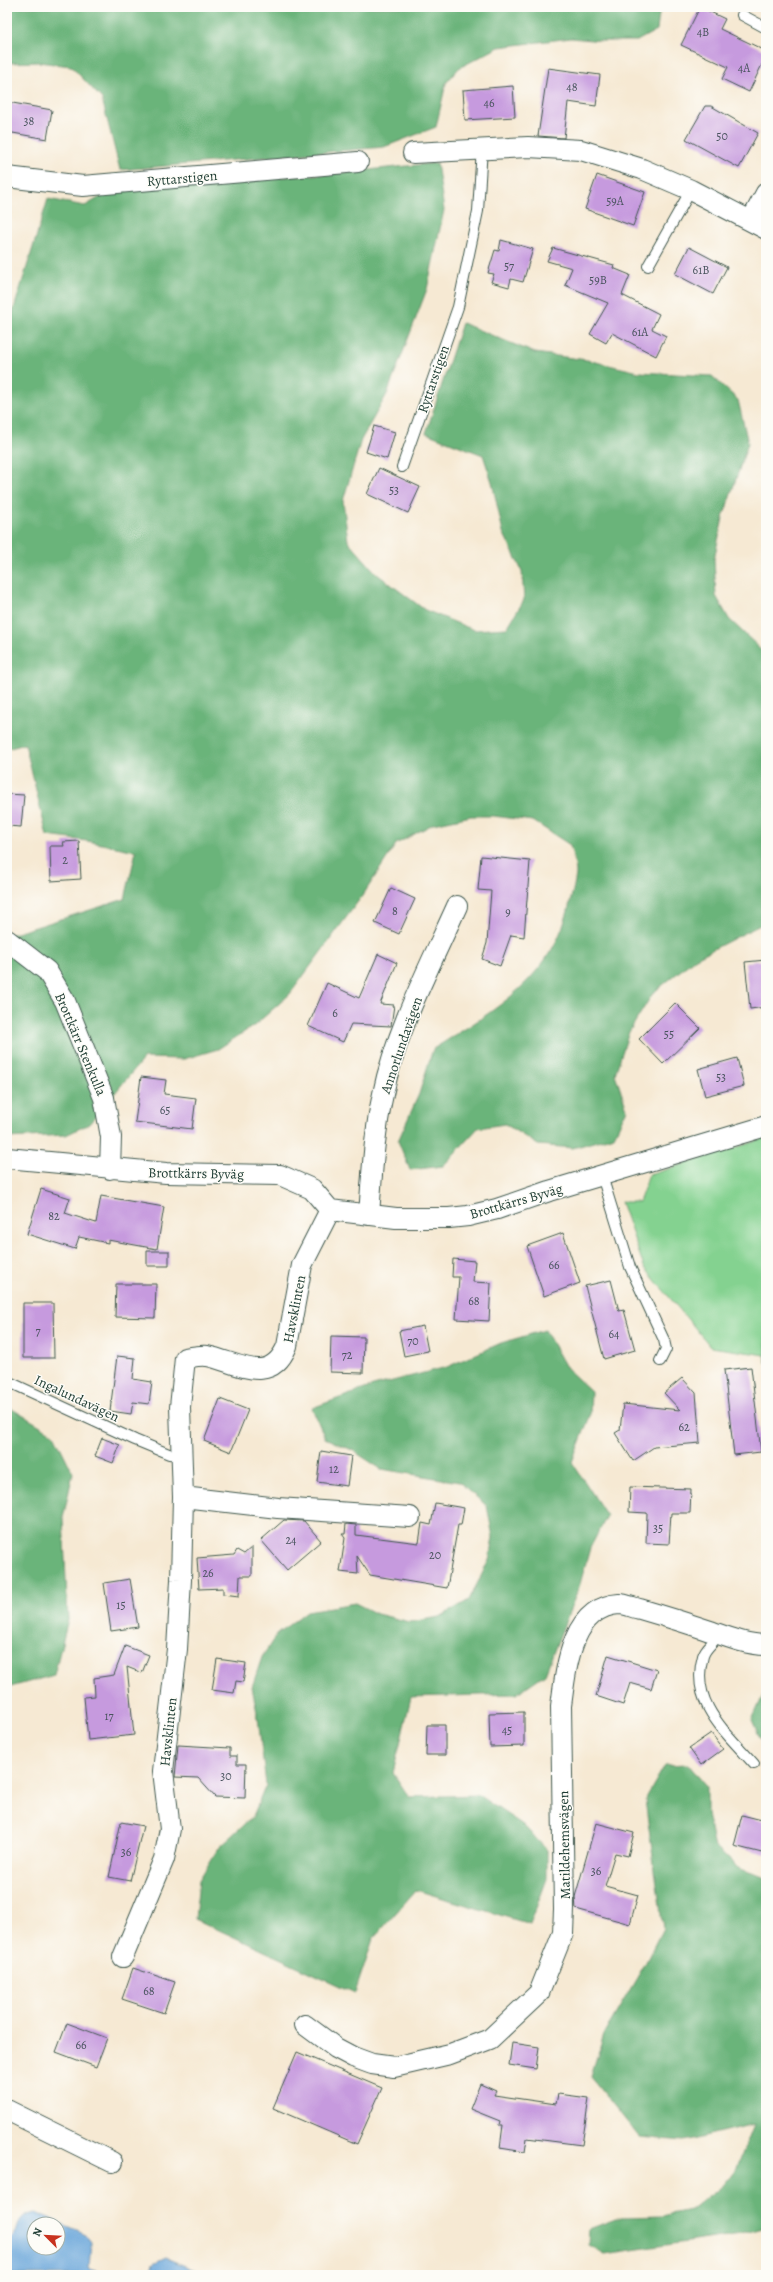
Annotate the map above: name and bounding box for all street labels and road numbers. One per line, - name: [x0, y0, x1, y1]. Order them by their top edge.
- street label: Ryttarstigen: [146, 166, 218, 191]
- street label: Ryttarstigen: [413, 342, 454, 416]
- street label: Brottkärr Stenkulla: [50, 990, 111, 1099]
- street label: Annorlundavägen: [376, 994, 427, 1097]
- street label: Brottkärrs Byväg: [148, 1163, 244, 1184]
- street label: Brottkärrs Byväg: [467, 1179, 565, 1224]
- street label: Havsklinten: [279, 1273, 310, 1345]
- street label: Ingalundavägen: [31, 1370, 123, 1427]
- street label: Havsklinten: [155, 1696, 182, 1767]
- street label: Matildehemsvägen: [554, 1790, 575, 1899]

